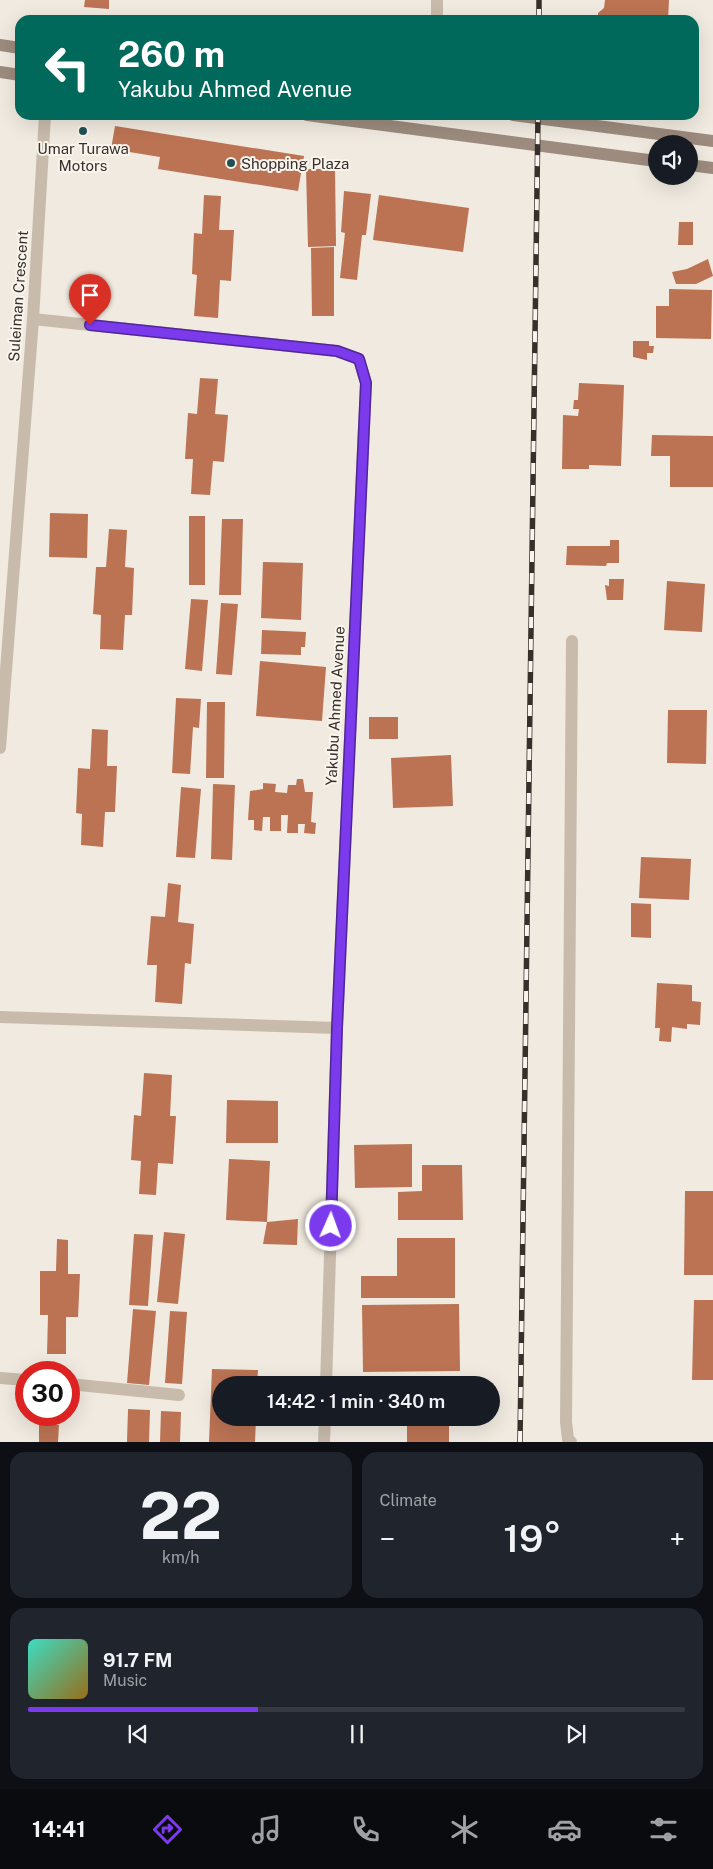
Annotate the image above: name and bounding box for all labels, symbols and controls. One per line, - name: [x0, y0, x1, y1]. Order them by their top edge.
- text: 260 m: [118, 34, 225, 75]
- icon: left: [35, 35, 100, 100]
- text: Yakubu Ahmed Avenue: [118, 76, 352, 102]
- marker: Umar Turawa Motors: [77, 125, 89, 137]
- map controls: [648, 135, 698, 185]
- button: sound: [648, 135, 698, 185]
- place label: Umar Turawa Motors: [37, 140, 129, 174]
- place label: Shopping Plaza: [241, 155, 349, 172]
- marker: Shopping Plaza: [225, 157, 237, 169]
- street label: Suleiman Crescent: [5, 230, 31, 362]
- pin: [69, 274, 111, 325]
- icon: arrive: [76, 281, 104, 309]
- street label: Yakubu Ahmed Avenue: [322, 626, 348, 786]
- position arrow: [304, 1199, 356, 1251]
- speed limit sign: 30: [15, 1361, 80, 1426]
- text: 14:42 · 1 min · 340 m: [267, 1390, 445, 1412]
- text: 22: [139, 1477, 222, 1554]
- text: Climate: [380, 1491, 437, 1510]
- text: 19°: [503, 1516, 561, 1561]
- text: −: [380, 1522, 395, 1555]
- text: +: [669, 1522, 685, 1555]
- text: km/h: [162, 1548, 200, 1567]
- text: 91.7 FM: [103, 1649, 173, 1671]
- text: Music: [103, 1671, 147, 1690]
- icon: previous: [124, 1720, 152, 1748]
- icon: pause: [343, 1720, 371, 1748]
- icon: next: [562, 1720, 590, 1748]
- icon: directions: [150, 1812, 185, 1847]
- icon: music: [249, 1812, 284, 1847]
- icon: phone: [348, 1812, 383, 1847]
- icon: climate: [447, 1812, 482, 1847]
- icon: car: [547, 1812, 582, 1847]
- icon: filters: [646, 1812, 681, 1847]
- text: 14:41: [32, 1816, 86, 1842]

